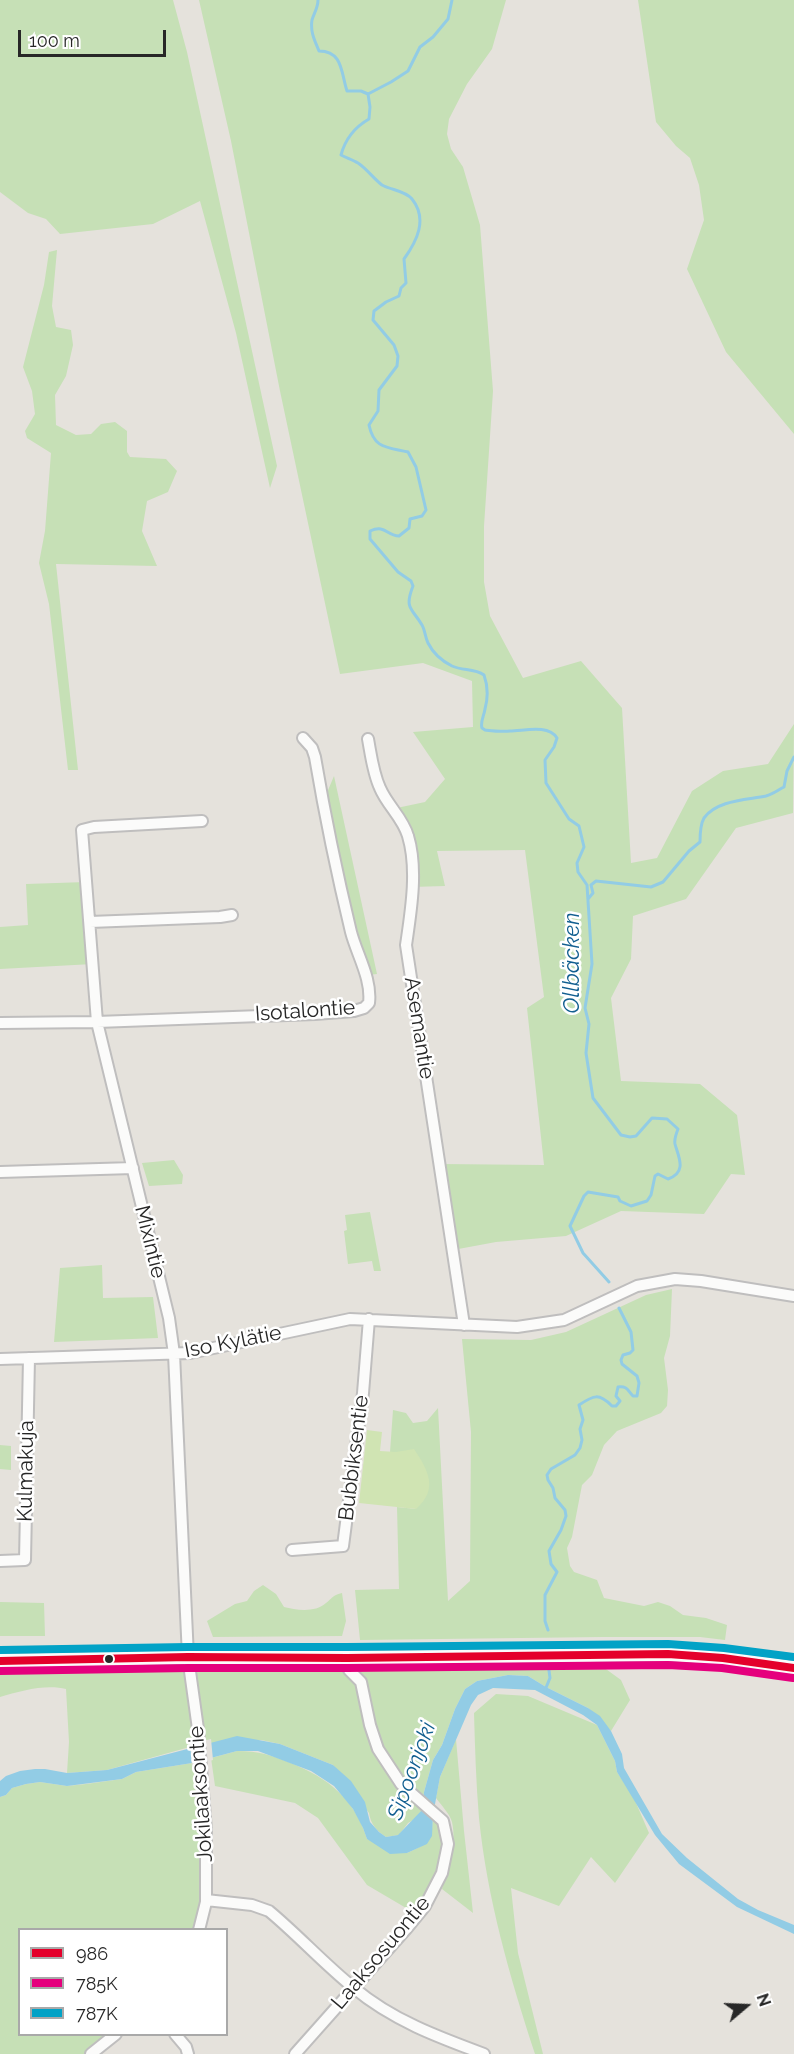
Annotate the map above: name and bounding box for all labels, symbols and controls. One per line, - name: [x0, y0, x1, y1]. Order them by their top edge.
- scale bar: [21, 18, 170, 56]
- text: 100 m: [29, 30, 80, 51]
- water label: Ollbäcken: [559, 913, 585, 1013]
- street label: Asemantie: [398, 975, 440, 1081]
- street label: Isotalontie: [254, 995, 356, 1027]
- street label: Mixintie: [129, 1203, 171, 1281]
- street label: Iso Kylätie: [182, 1320, 284, 1364]
- street label: Bubbiksentie: [334, 1394, 374, 1522]
- street label: Kulmakuja: [13, 1420, 39, 1522]
- unlabelled marker: [103, 1653, 115, 1665]
- water label: Sipoonjoki: [382, 1719, 442, 1823]
- street label: Jokilaaksontie: [184, 1725, 218, 1863]
- street label: Laaksosuontie: [326, 1891, 436, 2015]
- legend: [18, 1928, 228, 2036]
- text: 986: [76, 1943, 108, 1964]
- text: 785K: [76, 1973, 118, 1994]
- north arrow: [716, 1976, 776, 2036]
- text: N: [753, 1991, 774, 2009]
- text: 787K: [76, 2003, 118, 2024]

